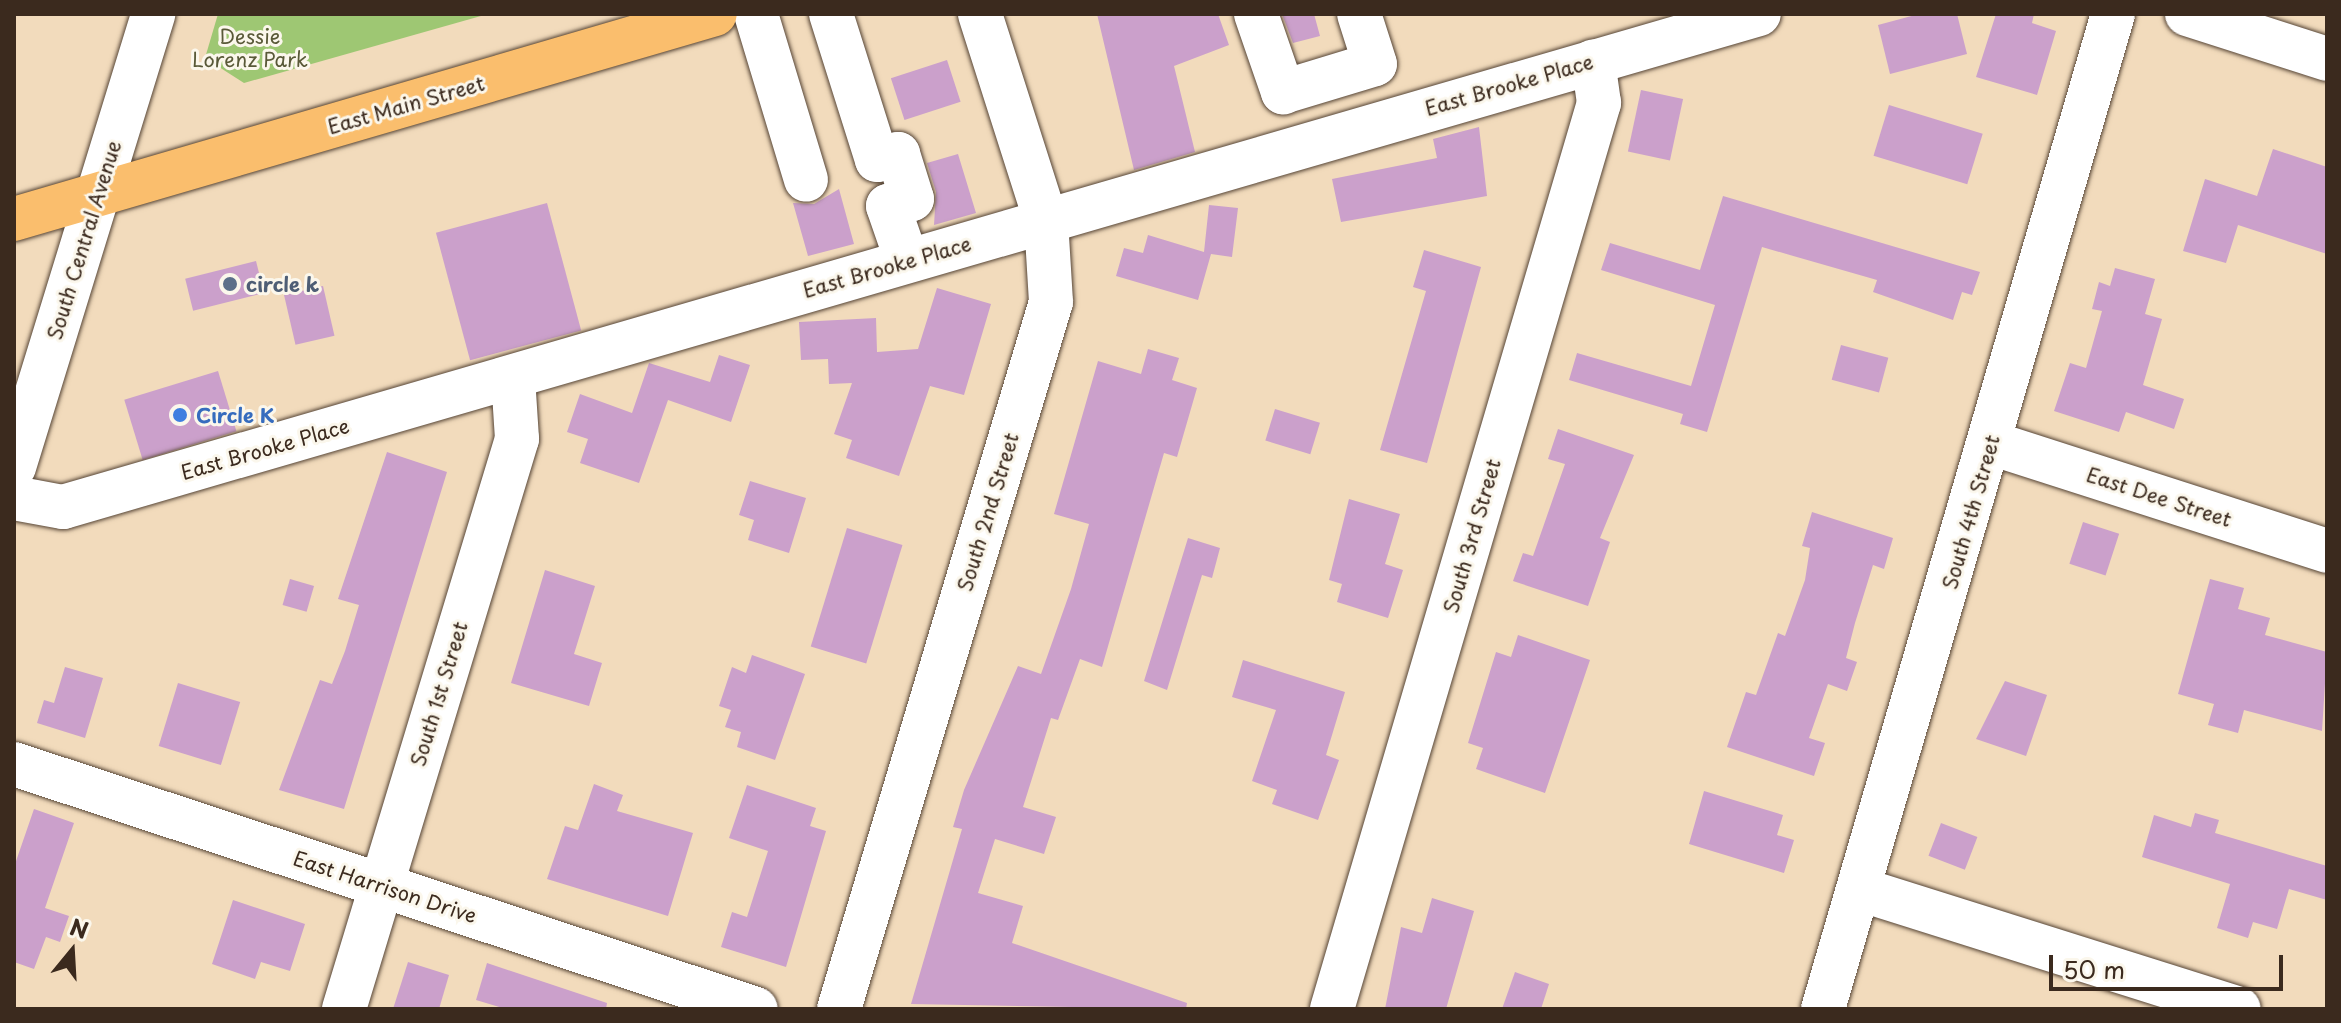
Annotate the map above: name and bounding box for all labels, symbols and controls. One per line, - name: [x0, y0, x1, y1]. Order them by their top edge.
- park label: Dessie Lorenz Park: [192, 24, 308, 71]
- street label: East Brooke Place: [1422, 49, 1596, 121]
- street label: East Main Street: [325, 71, 487, 139]
- street label: South Central Avenue: [42, 137, 126, 343]
- street label: East Brooke Place: [800, 231, 974, 303]
- place label: circle k: [246, 272, 321, 296]
- marker: circle k: [221, 275, 239, 293]
- place label: Circle K: [196, 403, 276, 427]
- marker: Circle K: [171, 406, 189, 424]
- street label: East Brooke Place: [178, 413, 352, 485]
- street label: South 2nd Street: [952, 429, 1024, 595]
- street label: South 4th Street: [1937, 432, 2005, 592]
- street label: South 3rd Street: [1438, 455, 1506, 617]
- street label: East Dee Street: [2083, 462, 2235, 532]
- street label: South 1st Street: [405, 617, 473, 771]
- street label: East Harrison Drive: [291, 846, 479, 928]
- text: N: [66, 909, 93, 946]
- north arrow: [32, 911, 112, 991]
- scale bar: [2053, 939, 2287, 989]
- text: 50 m: [2063, 951, 2125, 987]

